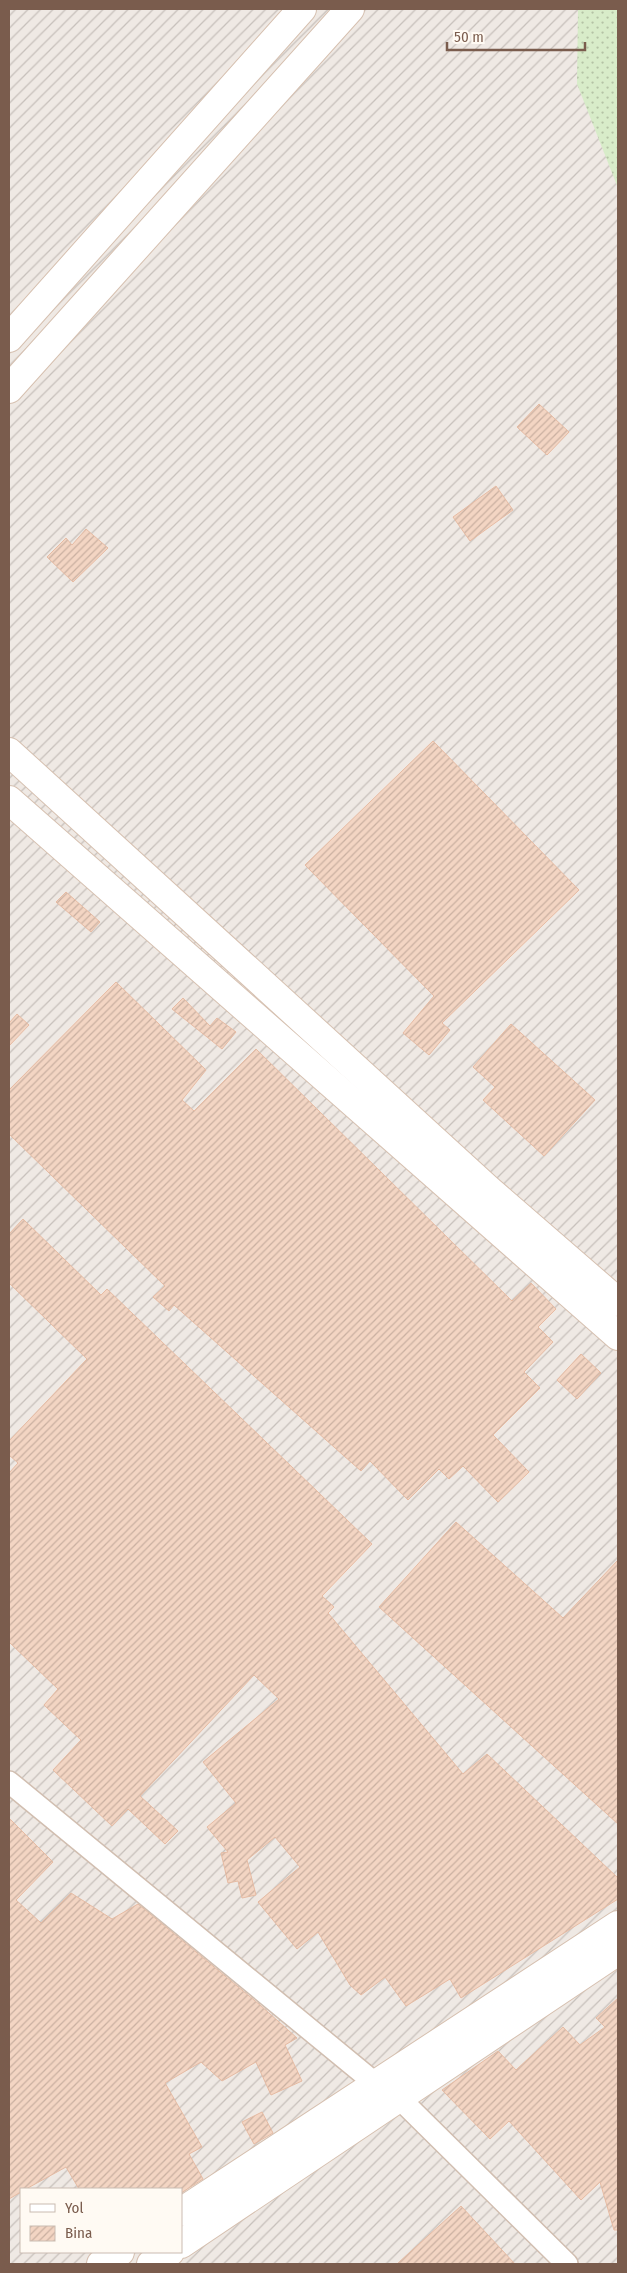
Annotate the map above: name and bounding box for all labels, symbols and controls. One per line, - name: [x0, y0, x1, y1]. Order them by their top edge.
- scale bar: [447, 20, 584, 52]
- text: 50 m: [454, 28, 484, 46]
- legend: [20, 2188, 182, 2253]
- text: Yol: [65, 2199, 83, 2217]
- text: Bina: [65, 2224, 92, 2242]

